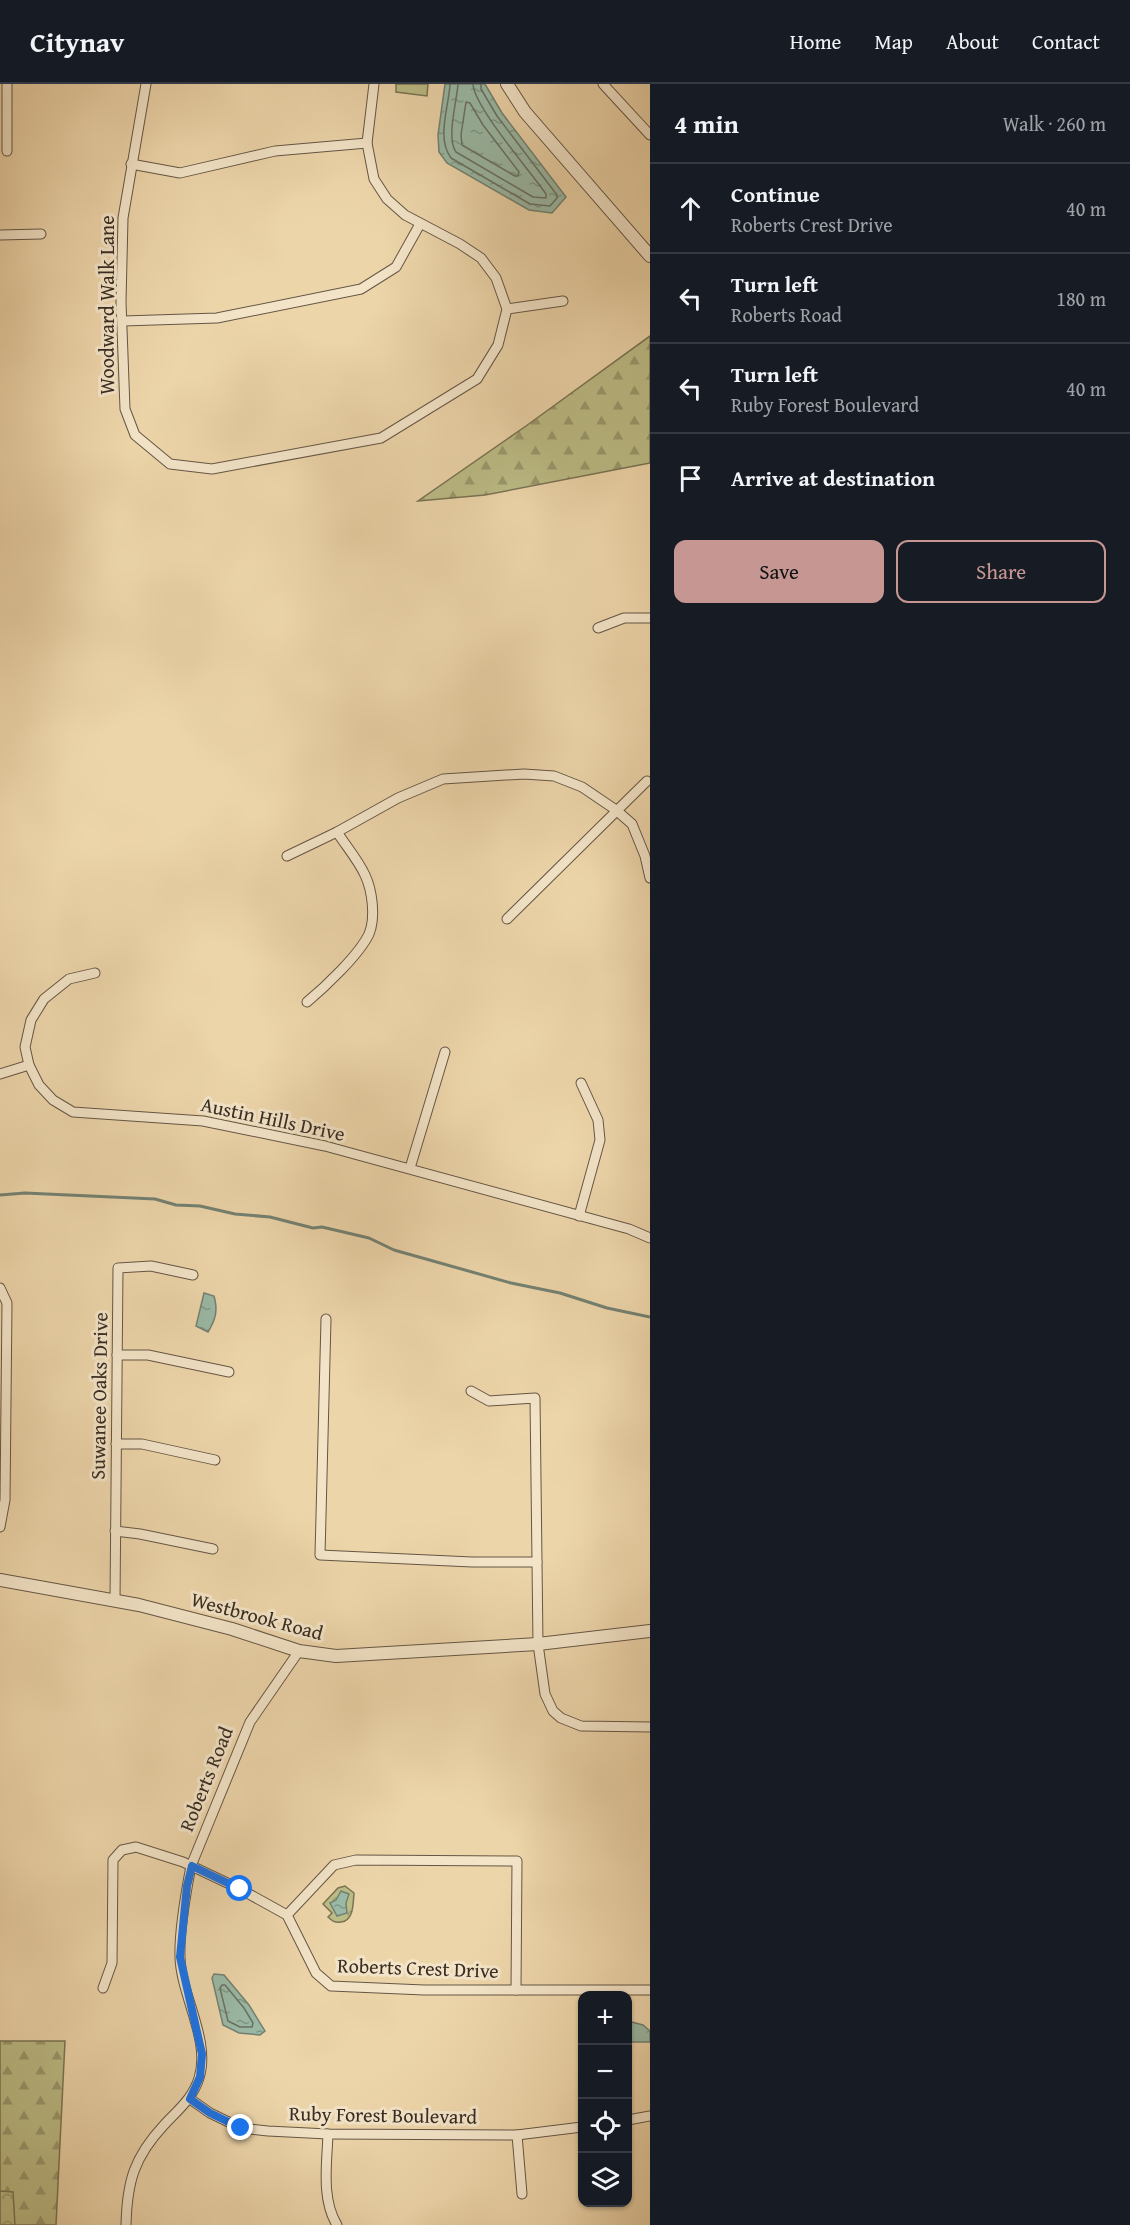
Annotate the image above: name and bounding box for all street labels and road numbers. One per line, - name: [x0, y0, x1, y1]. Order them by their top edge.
- street label: Woodward Walk Lane: [92, 215, 121, 395]
- street label: Austin Hills Drive: [198, 1089, 348, 1148]
- street label: Suwanee Oaks Drive: [83, 1312, 114, 1480]
- street label: Westbrook Road: [188, 1584, 327, 1647]
- street label: Roberts Road: [171, 1722, 240, 1836]
- street label: Roberts Crest Drive: [337, 1950, 499, 1985]
- street label: Ruby Forest Boulevard: [289, 2098, 478, 2131]

